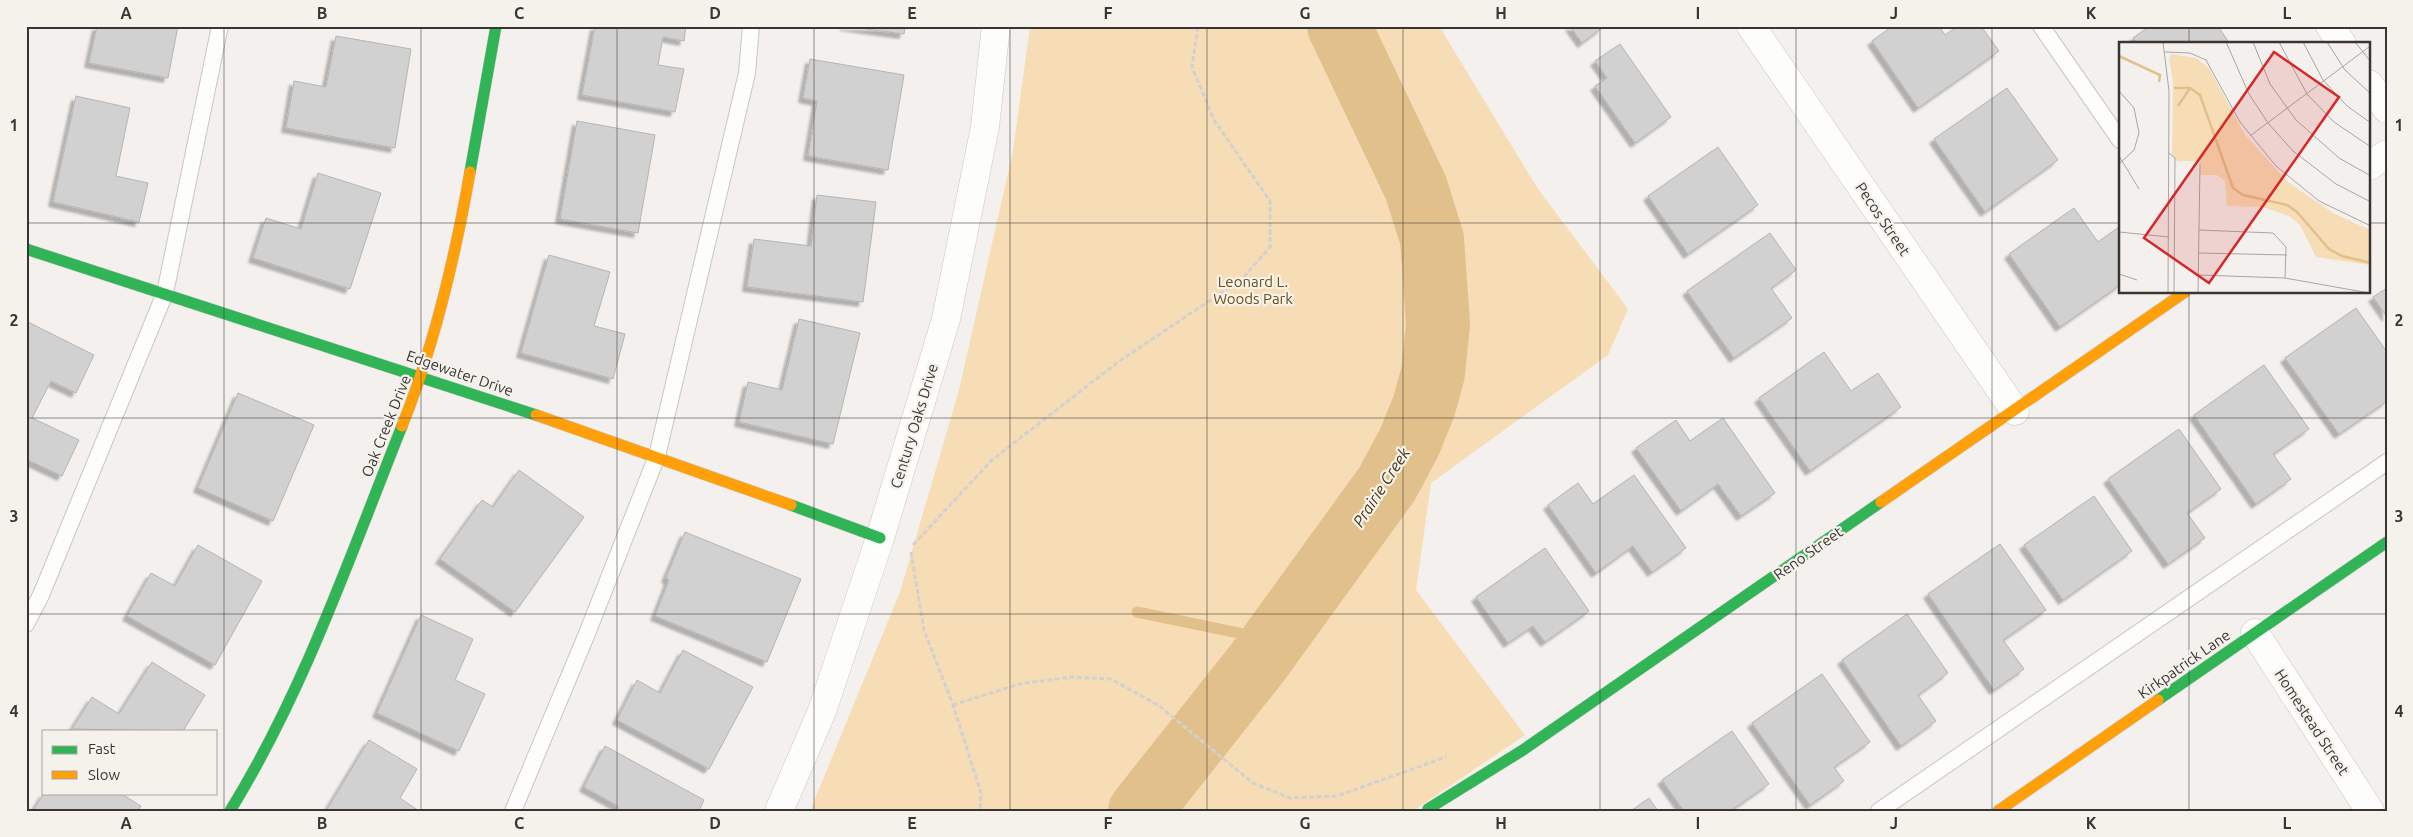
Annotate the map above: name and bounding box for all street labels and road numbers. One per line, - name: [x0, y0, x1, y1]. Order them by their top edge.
- street label: Pecos Street: [1852, 179, 1914, 259]
- street label: Edgewater Drive: [404, 347, 516, 399]
- street label: Century Oaks Drive: [887, 362, 941, 490]
- street label: Oak Creek Drive: [358, 373, 414, 479]
- street label: Reno Street: [1770, 523, 1846, 583]
- street label: Kirkpatrick Lane: [2135, 626, 2233, 702]
- street label: Homestead Street: [2271, 666, 2353, 778]

